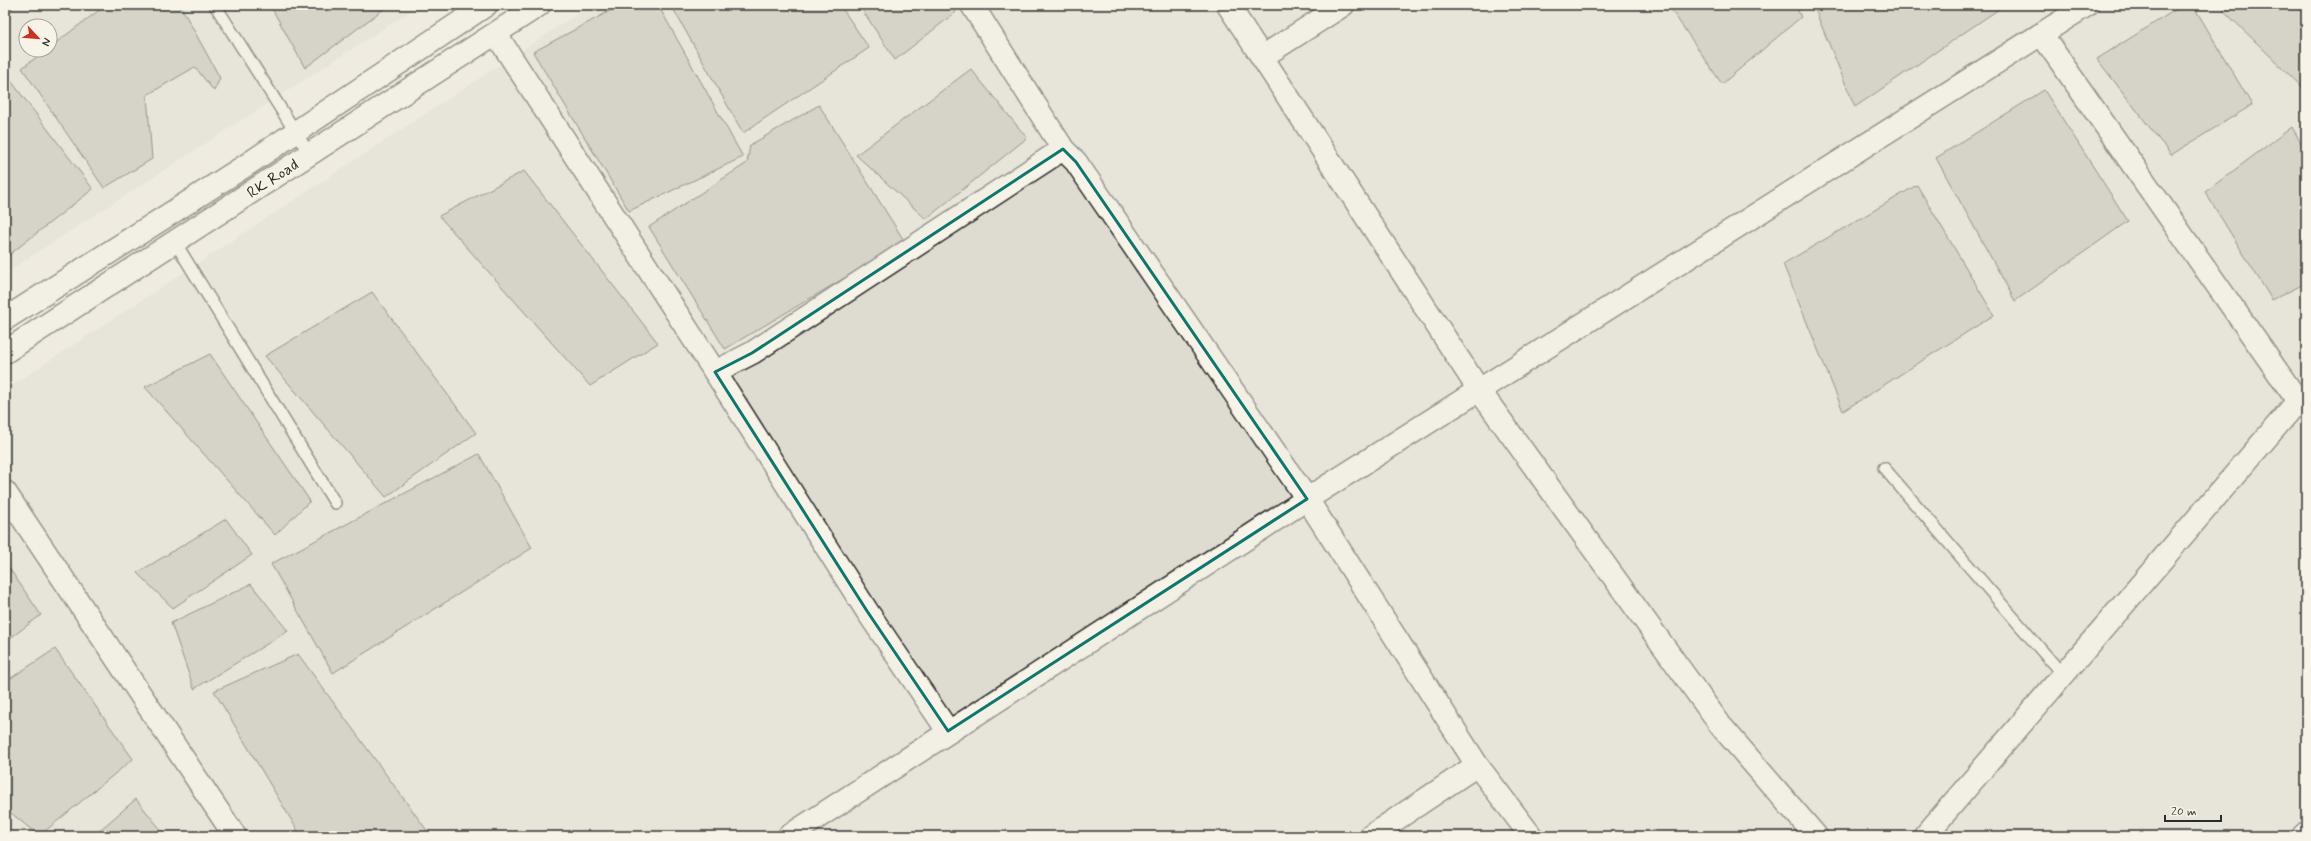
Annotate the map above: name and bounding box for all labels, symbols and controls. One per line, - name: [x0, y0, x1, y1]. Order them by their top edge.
- north arrow: [18, 18, 58, 58]
- text: N: [38, 36, 54, 48]
- street label: RK Road: [243, 155, 303, 203]
- scale bar: [2165, 797, 2221, 823]
- text: 20 m: [2171, 804, 2197, 820]

